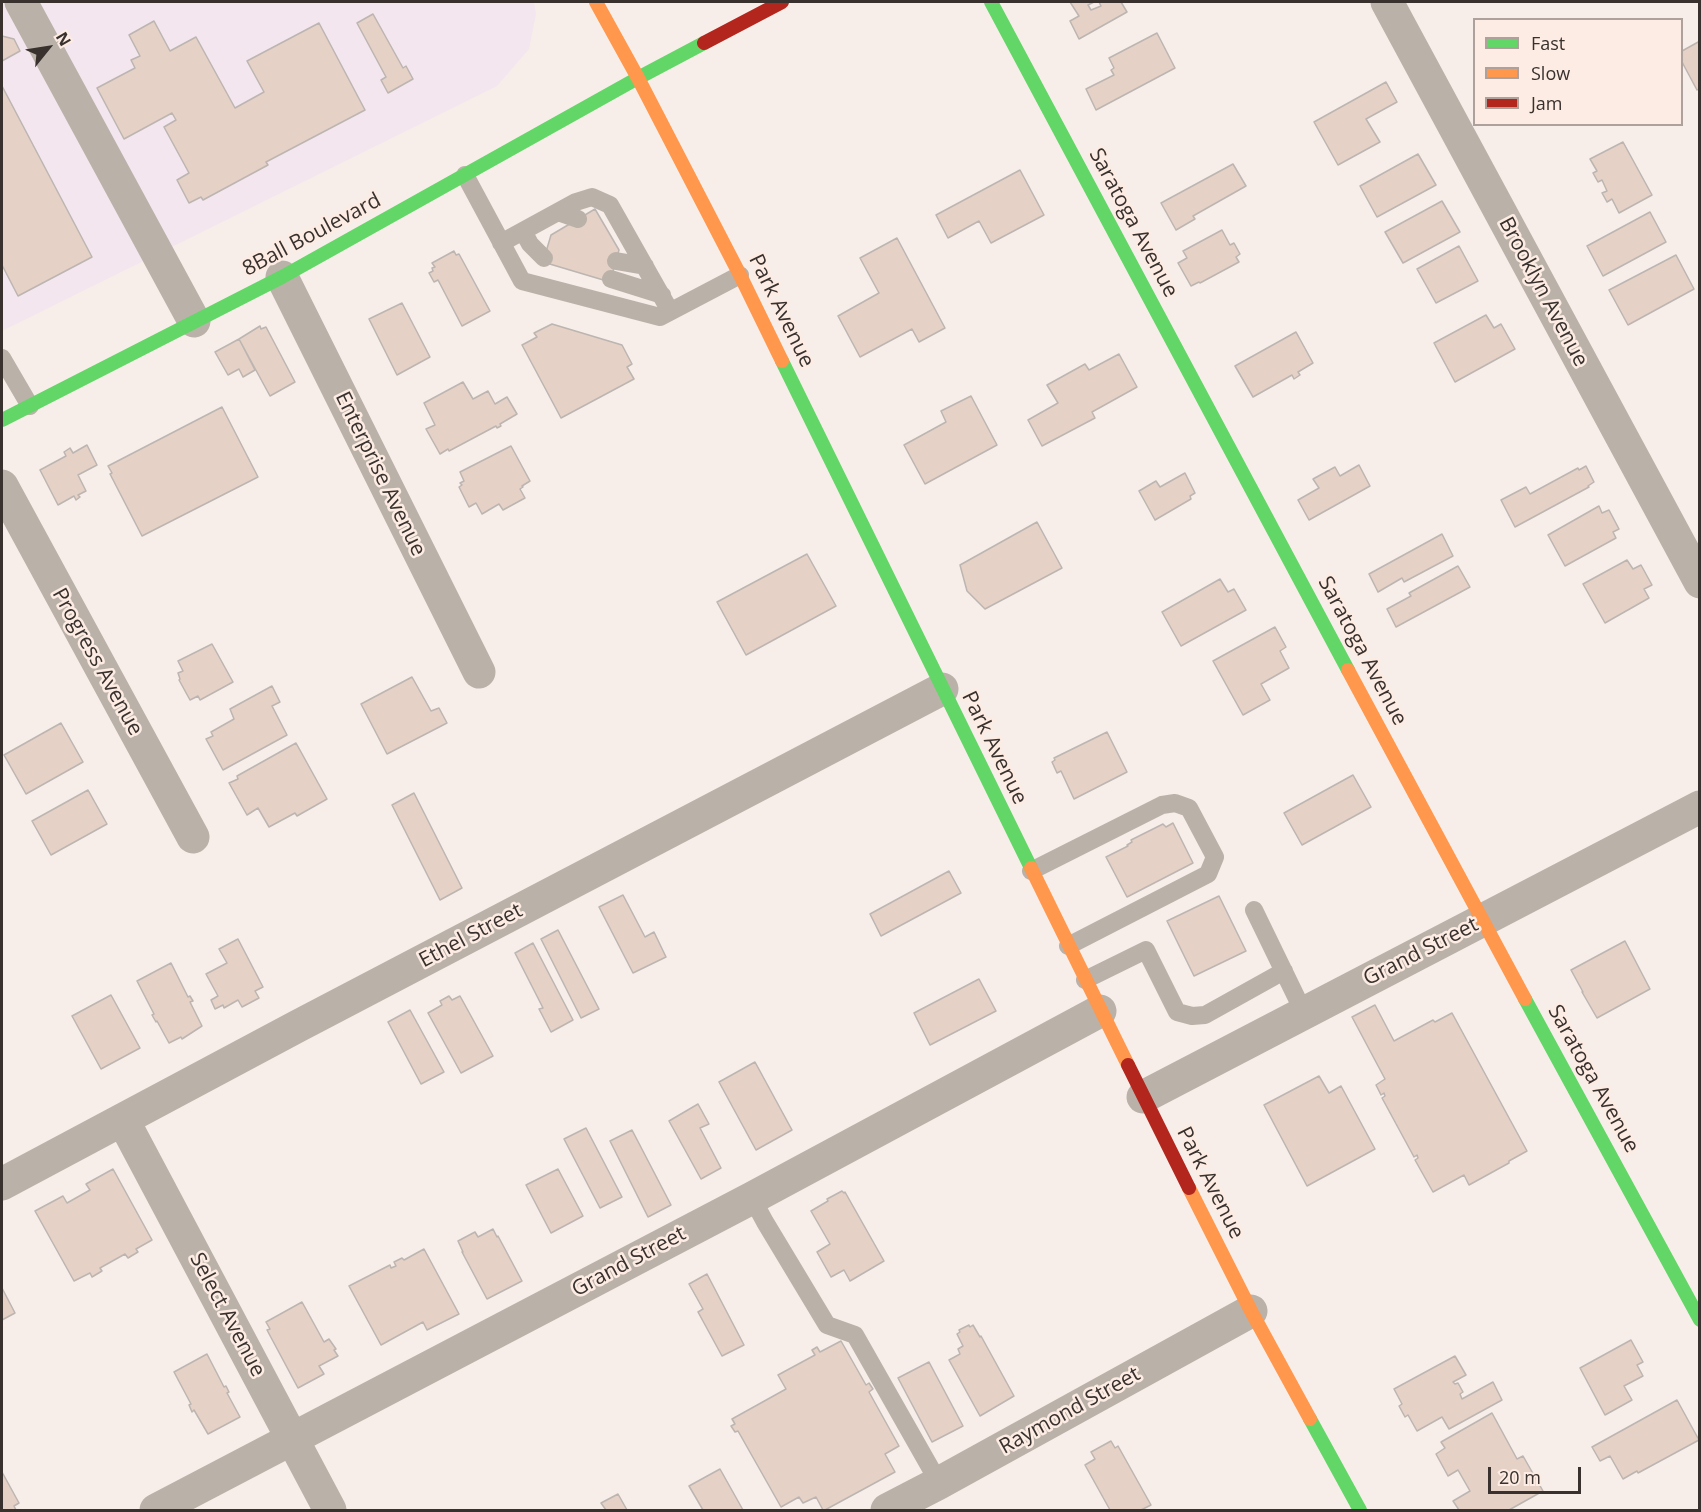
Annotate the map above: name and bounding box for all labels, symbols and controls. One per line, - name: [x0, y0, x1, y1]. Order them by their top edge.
- north arrow: [18, 18, 78, 78]
- legend: [1473, 18, 1683, 126]
- text: N: [51, 28, 76, 50]
- text: Fast: [1531, 31, 1565, 55]
- text: Slow: [1531, 61, 1570, 85]
- text: Jam: [1531, 91, 1563, 115]
- street label: Saratoga Avenue: [1083, 144, 1183, 302]
- street label: 8Ball Boulevard: [239, 188, 385, 282]
- street label: Brooklyn Avenue: [1493, 213, 1593, 371]
- street label: Park Avenue: [743, 250, 819, 372]
- street label: Enterprise Avenue: [329, 388, 431, 560]
- street label: Saratoga Avenue: [1312, 572, 1412, 730]
- street label: Progress Avenue: [46, 584, 148, 740]
- street label: Park Avenue: [956, 687, 1032, 809]
- street label: Ethel Street: [415, 898, 527, 974]
- street label: Grand Street: [1359, 912, 1483, 992]
- street label: Saratoga Avenue: [1542, 1001, 1644, 1157]
- street label: Park Avenue: [1171, 1123, 1249, 1243]
- street label: Grand Street: [568, 1221, 690, 1303]
- street label: Select Avenue: [184, 1249, 270, 1381]
- street label: Raymond Street: [995, 1362, 1145, 1460]
- scale bar: [1491, 1455, 1584, 1493]
- text: 20 m: [1499, 1465, 1541, 1489]

